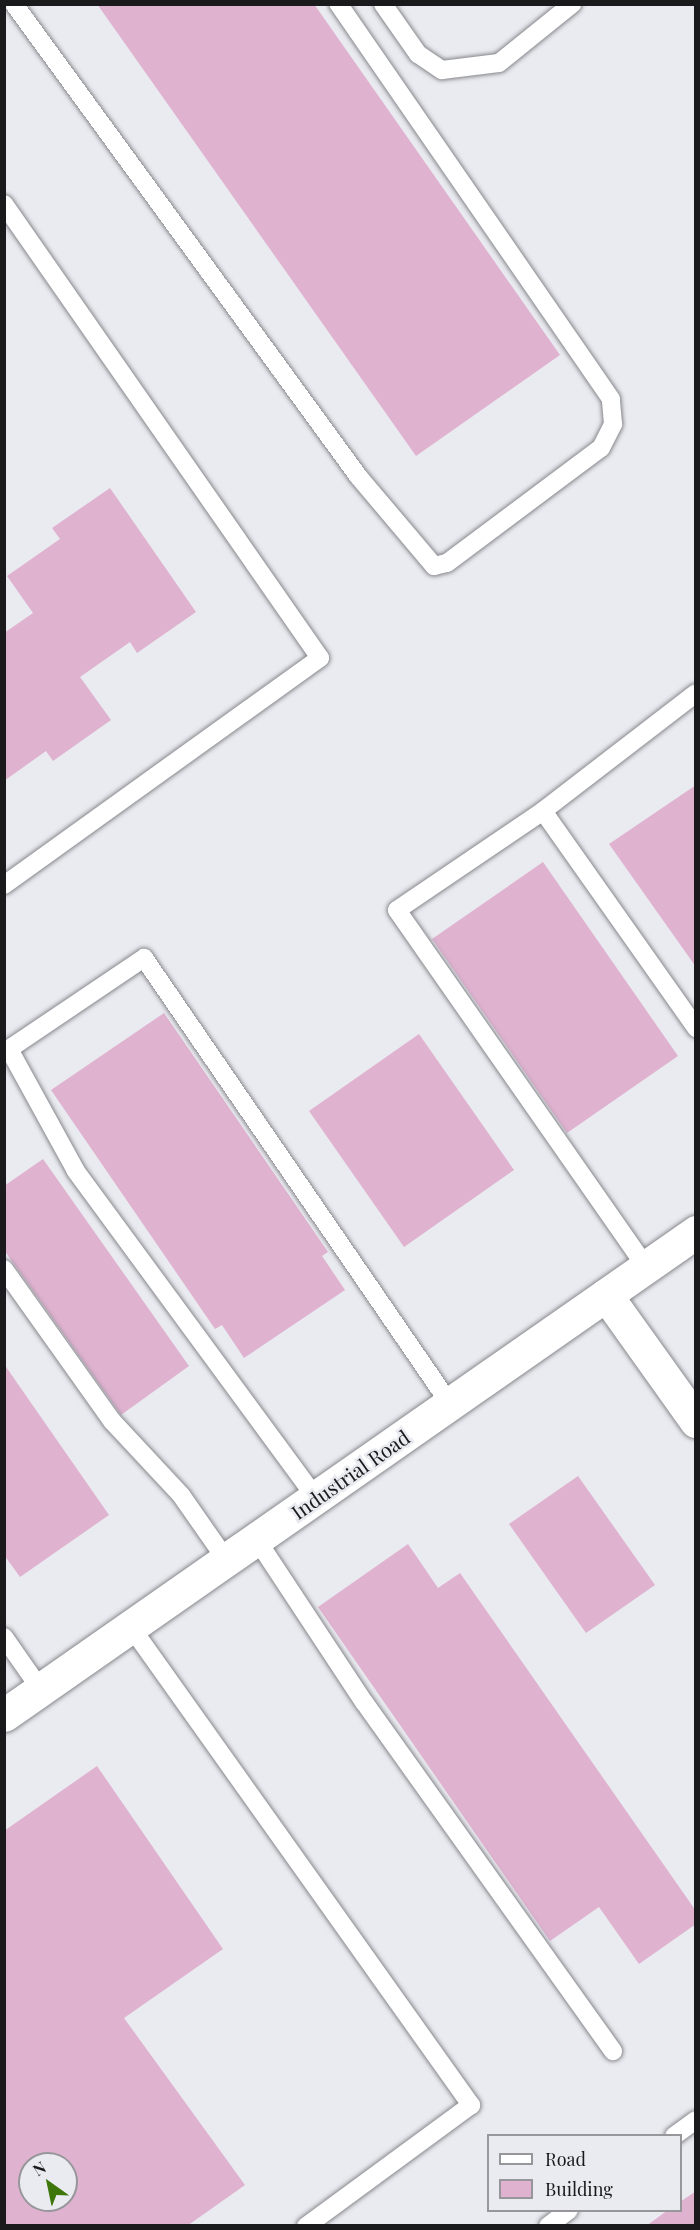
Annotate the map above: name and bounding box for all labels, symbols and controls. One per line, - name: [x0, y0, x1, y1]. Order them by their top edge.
- street label: Industrial Road: [286, 1424, 414, 1524]
- legend: [487, 2134, 682, 2212]
- text: Road: [545, 2147, 586, 2171]
- north arrow: [18, 2152, 78, 2212]
- text: N: [28, 2156, 50, 2180]
- text: Building: [545, 2177, 613, 2201]

